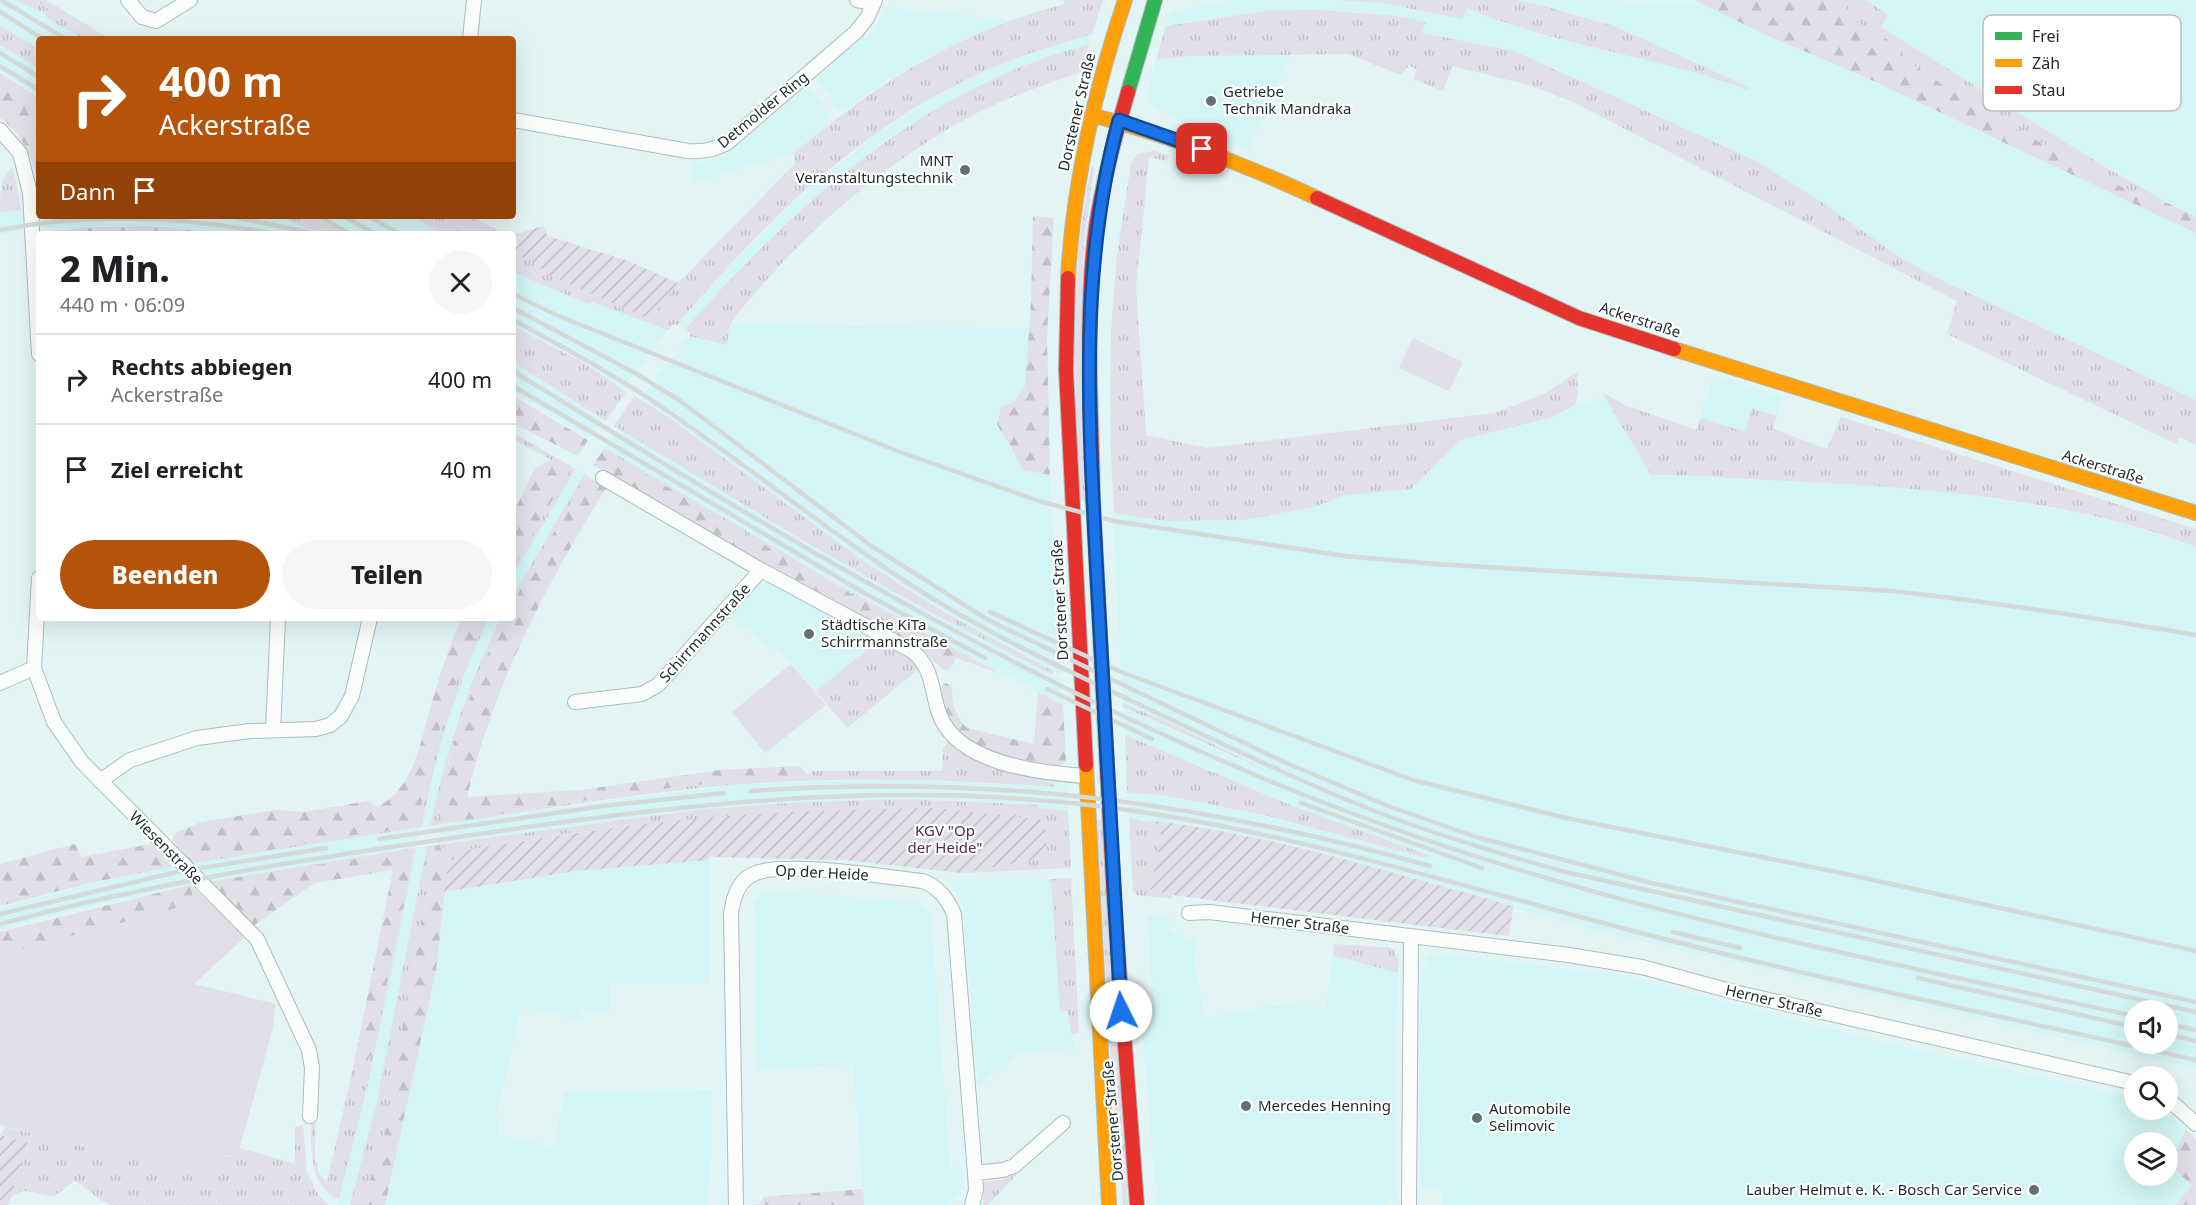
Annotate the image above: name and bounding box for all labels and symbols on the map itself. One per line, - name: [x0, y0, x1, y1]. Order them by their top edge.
- legend: [1983, 15, 2181, 111]
- text: Frei: [2032, 25, 2060, 47]
- street label: Dorstener Straße: [1053, 51, 1099, 173]
- text: Zäh: [2032, 52, 2060, 74]
- street label: Detmolder Ring: [713, 66, 812, 152]
- text: Stau: [2032, 79, 2065, 101]
- place label: Getriebe Technik Mandraka: [1223, 81, 1352, 118]
- marker: Getriebe Technik Mandraka: [1204, 94, 1218, 108]
- pin: [1176, 123, 1227, 174]
- place label: MNT Veranstaltungstechnik: [796, 150, 954, 187]
- marker: MNT Veranstaltungstechnik: [958, 163, 972, 177]
- street label: Ackerstraße: [1597, 297, 1683, 342]
- street label: Ackerstraße: [2060, 444, 2147, 488]
- street label: Dorstener Straße: [1046, 539, 1072, 661]
- street label: Schirrmannstraße: [654, 579, 754, 686]
- place label: Städtische KiTa Schirrmannstraße: [821, 614, 948, 651]
- marker: Städtische KiTa Schirrmannstraße: [802, 627, 816, 641]
- street label: Wiesenstraße: [126, 806, 208, 888]
- park label: KGV "Op der Heide": [908, 820, 982, 857]
- street label: Op der Heide: [775, 860, 869, 884]
- street label: Herner Straße: [1250, 906, 1351, 938]
- position arrow: [1089, 979, 1153, 1043]
- street label: Herner Straße: [1724, 979, 1825, 1021]
- street label: Dorstener Straße: [1097, 1060, 1127, 1182]
- place label: Mercedes Henning: [1258, 1095, 1391, 1115]
- place label: Automobile Selimovic: [1489, 1098, 1571, 1135]
- marker: Mercedes Henning: [1239, 1099, 1253, 1113]
- marker: Automobile Selimovic: [1470, 1111, 1484, 1125]
- place label: Lauber Helmut e. K. - Bosch Car Service: [1746, 1179, 2022, 1199]
- marker: Lauber Helmut e. K. - Bosch Car Service: [2027, 1183, 2041, 1197]

